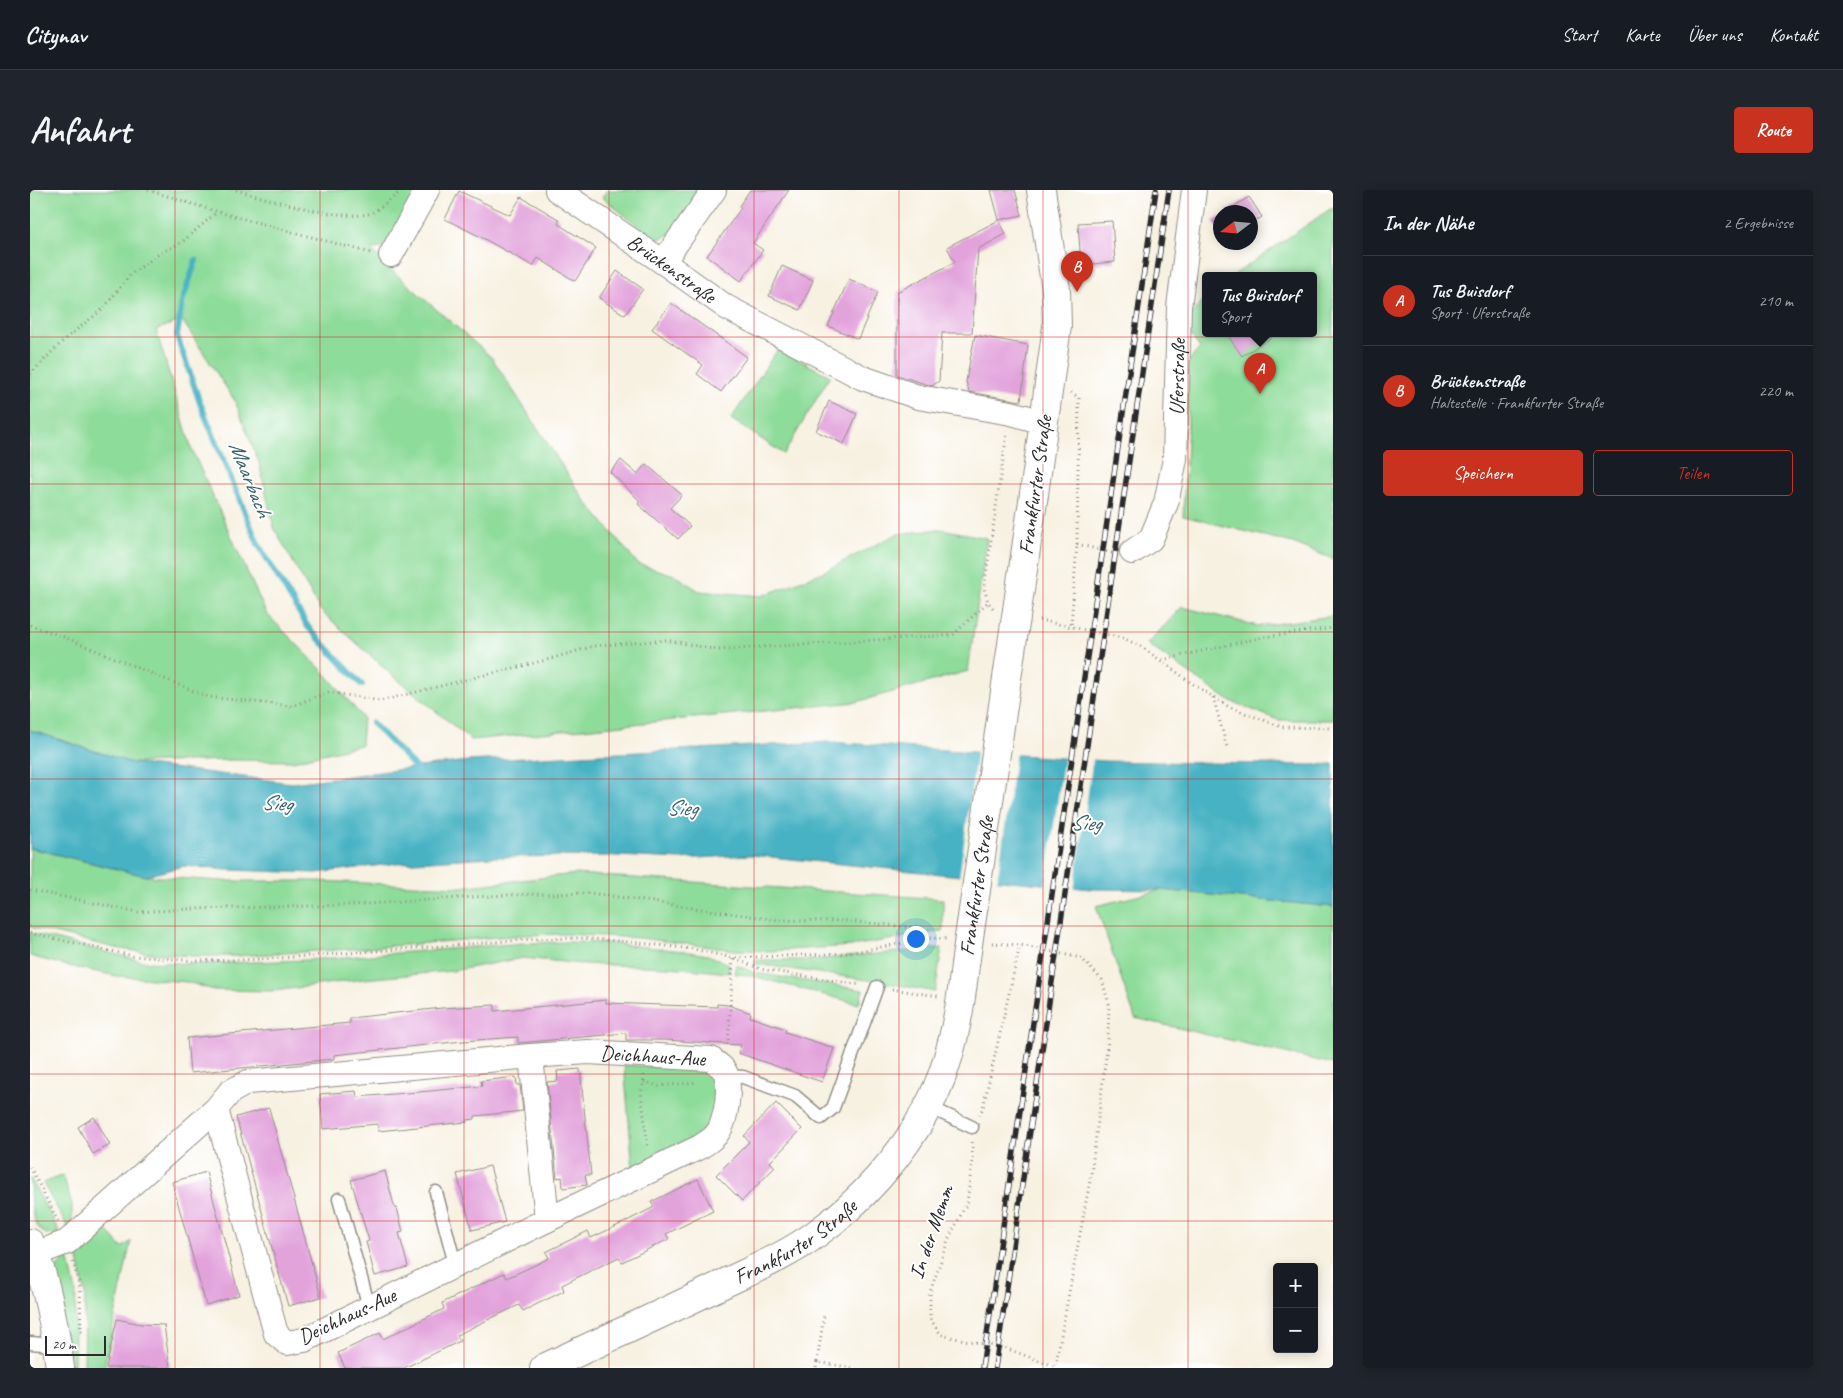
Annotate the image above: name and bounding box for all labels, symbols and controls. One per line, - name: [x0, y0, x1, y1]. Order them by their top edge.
- text: Citynav: [25, 20, 86, 50]
- text: Start: [1562, 24, 1597, 46]
- text: Karte: [1625, 24, 1660, 46]
- text: Über uns: [1688, 24, 1742, 46]
- text: Kontakt: [1770, 24, 1818, 46]
- button: Route: [1734, 107, 1813, 153]
- text: Anfahrt: [30, 108, 130, 153]
- north arrow: [1213, 205, 1258, 250]
- text: In der Nähe: [1383, 210, 1473, 236]
- text: 2 Ergebnisse: [1724, 213, 1793, 233]
- street label: Brückenstraße: [622, 228, 723, 310]
- pin: B: [1061, 251, 1093, 292]
- popup: [1202, 272, 1317, 337]
- text: Tus Buisdorf: [1430, 279, 1510, 303]
- text: Tus Buisdorf: [1220, 283, 1299, 307]
- text: A: [1395, 291, 1403, 311]
- text: 210 m: [1759, 291, 1793, 311]
- text: Sport · Uferstraße: [1430, 303, 1530, 323]
- text: Sport: [1220, 307, 1250, 327]
- street label: Uferstraße: [1163, 336, 1191, 416]
- pin: A: [1244, 353, 1276, 394]
- text: Brückenstraße: [1430, 369, 1524, 393]
- text: B: [1395, 381, 1403, 401]
- text: 220 m: [1759, 381, 1793, 401]
- text: Haltestelle · Frankfurter Straße: [1430, 393, 1603, 413]
- street label: Frankfurter Straße: [1012, 412, 1058, 556]
- water label: Maarbach: [222, 437, 278, 523]
- button: Speichern: [1383, 450, 1583, 496]
- button: Teilen: [1593, 450, 1793, 496]
- water label: Sieg: [261, 788, 296, 819]
- water label: Sieg: [667, 794, 701, 822]
- water label: Sieg: [1070, 808, 1105, 838]
- street label: Frankfurter Straße: [954, 812, 1000, 957]
- your location: [903, 926, 929, 952]
- street label: Deichhaus-Aue: [600, 1040, 707, 1072]
- street label: In der Memm: [903, 1181, 959, 1282]
- street label: Frankfurter Straße: [730, 1192, 864, 1290]
- map controls: [1273, 1263, 1318, 1353]
- button: +: [1273, 1263, 1318, 1308]
- street label: Deichhaus-Aue: [294, 1282, 401, 1350]
- button: −: [1273, 1308, 1318, 1353]
- scale bar: [45, 1333, 106, 1356]
- text: 20 m: [52, 1336, 76, 1353]

